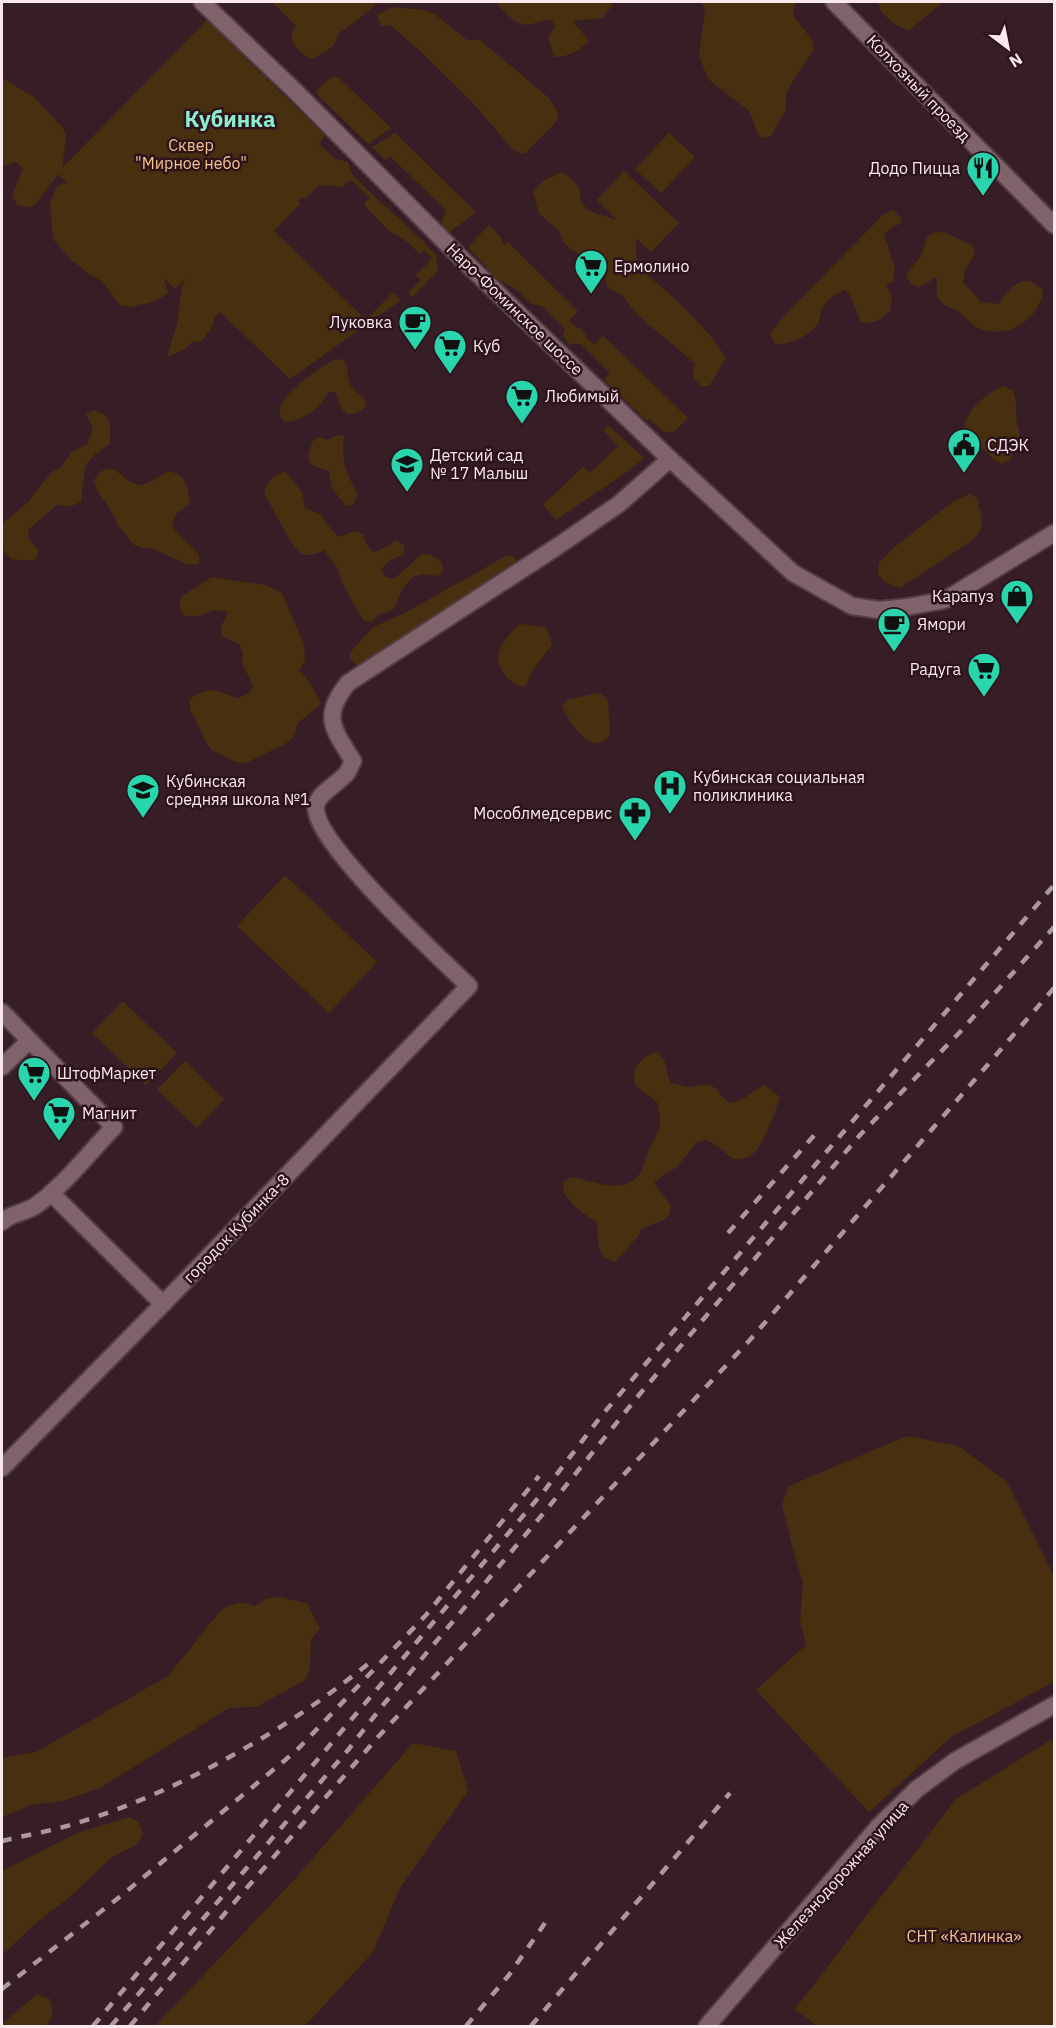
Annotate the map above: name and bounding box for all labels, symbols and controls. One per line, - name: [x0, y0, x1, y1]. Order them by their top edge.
- north arrow: [978, 18, 1038, 78]
- street label: Колхозный проезд: [863, 30, 975, 146]
- text: N: [1006, 49, 1026, 72]
- district label: Кубинка: [185, 104, 275, 133]
- park label: Сквер "Мирное небо": [135, 135, 247, 173]
- restaurant icon: Додо Пицца: [965, 150, 1001, 197]
- place label: Додо Пицца: [869, 158, 960, 178]
- street label: Наро-Фоминское шоссе: [443, 239, 587, 379]
- supermarket icon: Ермолино: [573, 248, 609, 295]
- place label: Ермолино: [614, 256, 689, 276]
- cafe icon: Луковка: [397, 304, 433, 351]
- place label: Луковка: [329, 312, 392, 332]
- supermarket icon: Куб: [432, 328, 468, 375]
- place label: Куб: [473, 336, 500, 356]
- supermarket icon: Любимый: [504, 378, 540, 425]
- place label: Любимый: [545, 386, 619, 406]
- public building icon: СДЭК: [946, 427, 982, 474]
- place label: СДЭК: [987, 435, 1029, 455]
- place label: Детский сад № 17 Малыш: [430, 445, 528, 483]
- school or university icon: Детский сад № 17 Малыш: [389, 446, 425, 493]
- shop icon: Карапуз: [999, 578, 1035, 625]
- place label: Карапуз: [932, 586, 994, 606]
- cafe icon: Ямори: [876, 606, 912, 653]
- place label: Ямори: [917, 614, 966, 634]
- supermarket icon: Радуга: [966, 651, 1002, 698]
- place label: Радуга: [910, 659, 961, 679]
- place label: Кубинская социальная поликлиника: [693, 767, 865, 805]
- hospital icon: Кубинская социальная поликлиника: [652, 768, 688, 815]
- place label: Кубинская средняя школа №1: [166, 771, 310, 809]
- school or university icon: Кубинская средняя школа №1: [125, 772, 161, 819]
- pharmacy icon: Мособлмедсервис: [617, 795, 653, 842]
- place label: Мособлмедсервис: [473, 803, 612, 823]
- supermarket icon: ШтофМаркет: [16, 1055, 52, 1102]
- place label: ШтофМаркет: [57, 1063, 157, 1083]
- supermarket icon: Магнит: [41, 1095, 77, 1142]
- place label: Магнит: [82, 1103, 137, 1123]
- street label: городок Кубинка-8: [179, 1169, 293, 1287]
- street label: Железнодорожная улица: [769, 1796, 913, 1952]
- park label: СНТ «Калинка»: [907, 1926, 1021, 1946]

